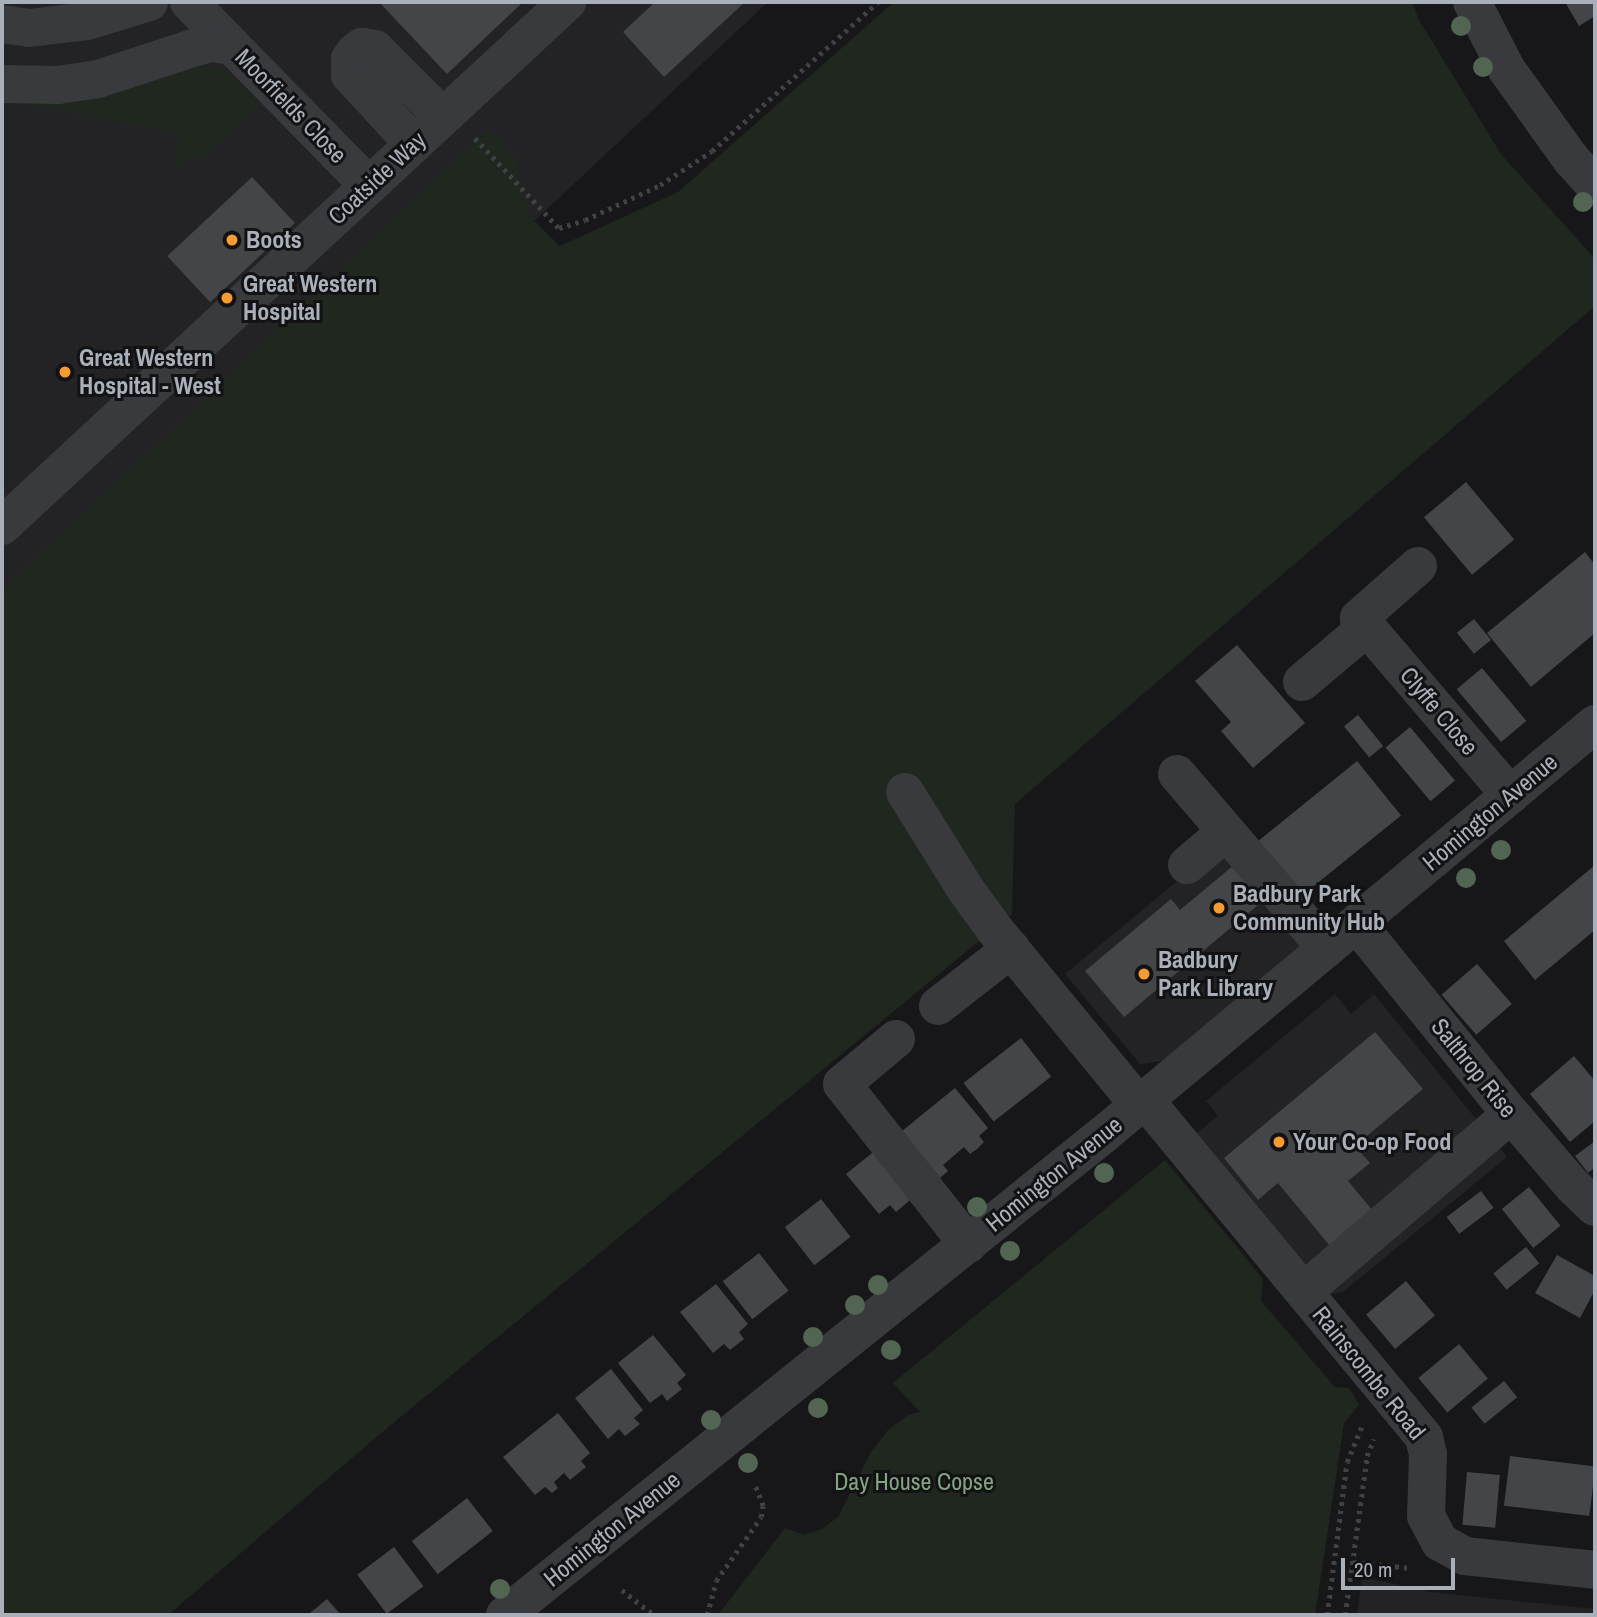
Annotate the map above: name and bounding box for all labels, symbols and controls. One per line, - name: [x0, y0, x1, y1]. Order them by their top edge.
- street label: Moorfields Close: [229, 43, 353, 169]
- street label: Coatside Way: [322, 126, 432, 230]
- place label: Boots: [246, 226, 302, 254]
- marker: Boots: [224, 232, 240, 248]
- place label: Great Western Hospital: [243, 270, 377, 326]
- marker: Great Western Hospital: [217, 288, 237, 308]
- place label: Great Western Hospital - West: [79, 344, 221, 400]
- marker: Great Western Hospital - West: [57, 364, 73, 380]
- street label: Clyffe Close: [1394, 661, 1484, 761]
- street label: Homington Avenue: [1416, 747, 1564, 877]
- place label: Badbury Park Community Hub: [1233, 880, 1385, 936]
- marker: Badbury Park Community Hub: [1211, 900, 1227, 916]
- place label: Badbury Park Library: [1158, 946, 1273, 1002]
- marker: Badbury Park Library: [1136, 966, 1152, 982]
- street label: Salthrop Rise: [1425, 1013, 1523, 1123]
- street label: Homington Avenue: [980, 1110, 1128, 1238]
- place label: Your Co-op Food: [1293, 1128, 1451, 1156]
- marker: Your Co-op Food: [1271, 1134, 1287, 1150]
- street label: Rainscombe Road: [1307, 1301, 1431, 1445]
- street label: Homington Avenue: [538, 1465, 686, 1593]
- park label: Day House Copse: [834, 1468, 994, 1496]
- scale bar: [1345, 1544, 1459, 1588]
- text: 20 m: [1354, 1555, 1392, 1584]

